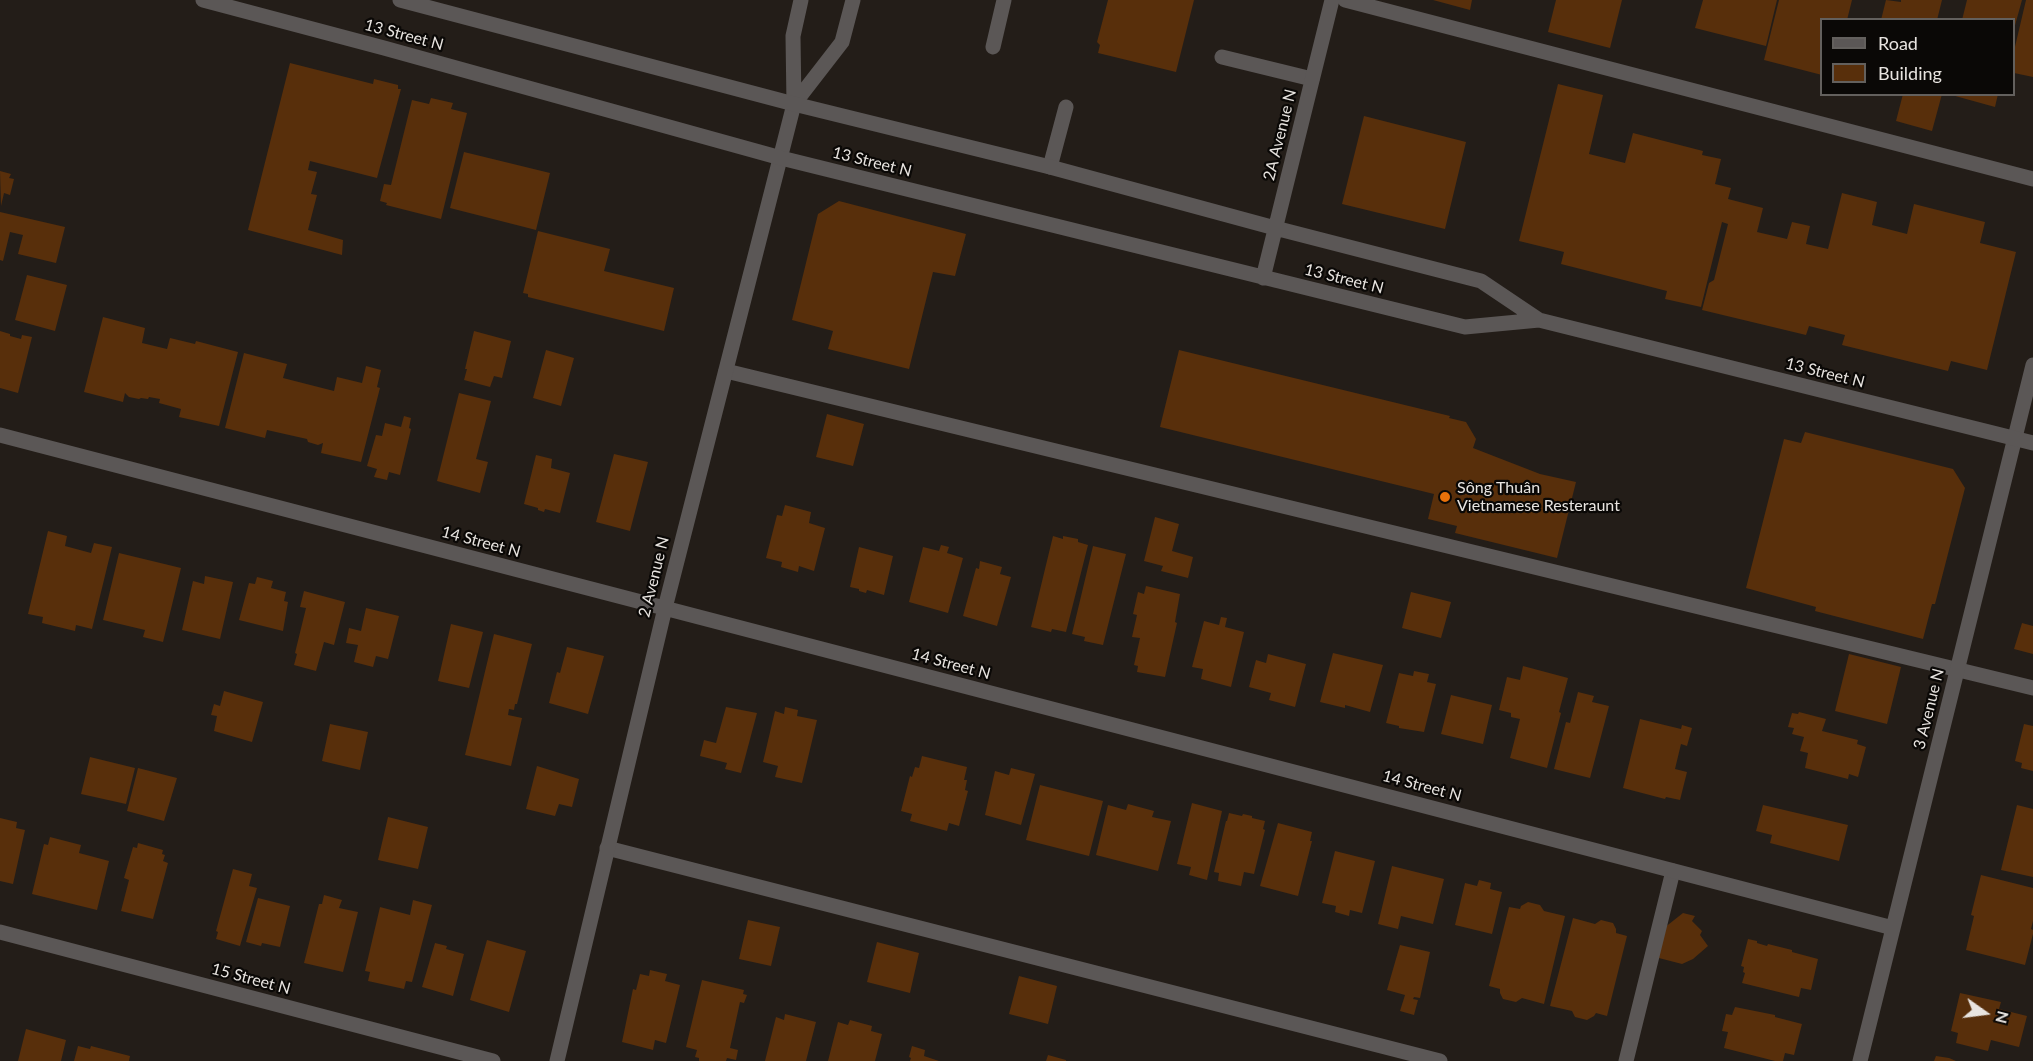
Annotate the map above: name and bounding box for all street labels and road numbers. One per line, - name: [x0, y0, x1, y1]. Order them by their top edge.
- street label: 13 Street N: [362, 15, 446, 55]
- street label: 2A Avenue N: [1259, 87, 1301, 183]
- street label: 13 Street N: [830, 143, 914, 181]
- street label: 13 Street N: [1302, 260, 1386, 298]
- street label: 13 Street N: [1783, 354, 1867, 392]
- street label: 14 Street N: [439, 522, 523, 562]
- street label: 2 Avenue N: [635, 535, 673, 619]
- street label: 14 Street N: [909, 644, 993, 684]
- street label: 3 Avenue N: [1910, 667, 1948, 751]
- street label: 14 Street N: [1380, 766, 1464, 806]
- street label: 15 Street N: [209, 959, 293, 999]

